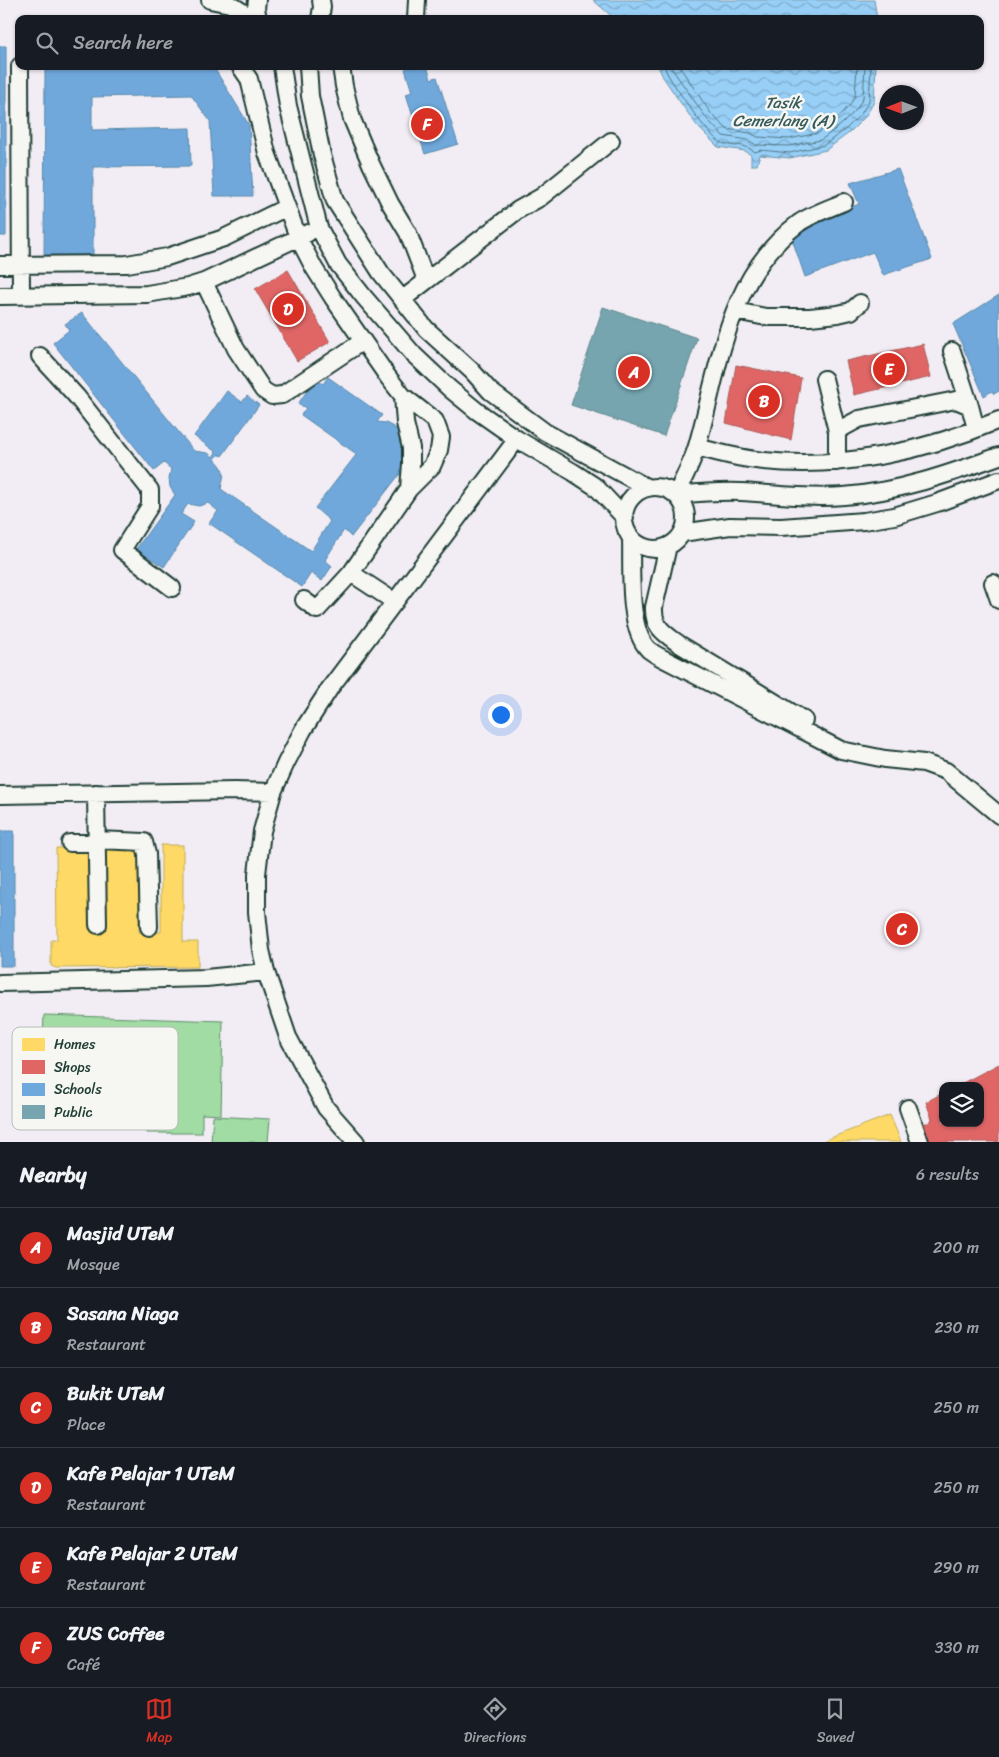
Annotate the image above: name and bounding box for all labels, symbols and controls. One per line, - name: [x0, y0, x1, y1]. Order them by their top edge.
- search box: [15, 15, 984, 70]
- text: Search here: [73, 26, 173, 59]
- icon: search: [33, 29, 61, 57]
- north arrow: [879, 85, 924, 130]
- water label: Tasik Cemerlang (A): [733, 88, 837, 135]
- pin: F: [411, 105, 443, 143]
- pin: D: [272, 290, 304, 328]
- pin: E: [873, 350, 905, 388]
- pin: A: [618, 353, 650, 391]
- pin: B: [748, 382, 780, 420]
- your location: [488, 702, 514, 728]
- pin: C: [886, 910, 918, 948]
- legend: [12, 1027, 178, 1130]
- text: Homes: [54, 1032, 96, 1057]
- text: Shops: [54, 1055, 91, 1080]
- text: Schools: [54, 1077, 102, 1102]
- map controls: [939, 1082, 984, 1127]
- button: layers: [939, 1082, 984, 1127]
- text: Public: [54, 1100, 93, 1125]
- text: Nearby: [20, 1156, 86, 1194]
- text: 6 results: [916, 1160, 979, 1189]
- text: Masjid UTeM: [67, 1217, 174, 1250]
- text: A: [31, 1233, 41, 1262]
- text: 200 m: [933, 1233, 979, 1262]
- text: Mosque: [67, 1250, 120, 1279]
- text: Sasana Niaga: [67, 1297, 179, 1330]
- text: B: [31, 1313, 41, 1342]
- text: 230 m: [934, 1313, 979, 1342]
- text: Restaurant: [67, 1330, 146, 1359]
- text: Bukit UTeM: [67, 1377, 165, 1410]
- text: C: [31, 1393, 41, 1422]
- text: 250 m: [933, 1393, 979, 1422]
- text: Place: [67, 1410, 106, 1439]
- text: Kafe Pelajar 1 UTeM: [67, 1457, 235, 1490]
- text: D: [31, 1473, 41, 1502]
- text: 250 m: [933, 1473, 979, 1502]
- text: Restaurant: [67, 1490, 146, 1519]
- text: Kafe Pelajar 2 UTeM: [67, 1537, 238, 1570]
- text: E: [32, 1553, 40, 1582]
- text: 290 m: [933, 1553, 979, 1582]
- text: Restaurant: [67, 1570, 146, 1599]
- text: ZUS Coffee: [67, 1617, 165, 1650]
- text: F: [32, 1633, 40, 1662]
- text: 330 m: [935, 1633, 979, 1662]
- text: Café: [67, 1650, 100, 1679]
- tab: Map: [145, 1695, 173, 1750]
- tab: Directions: [464, 1695, 526, 1750]
- tab: Saved: [817, 1695, 854, 1750]

